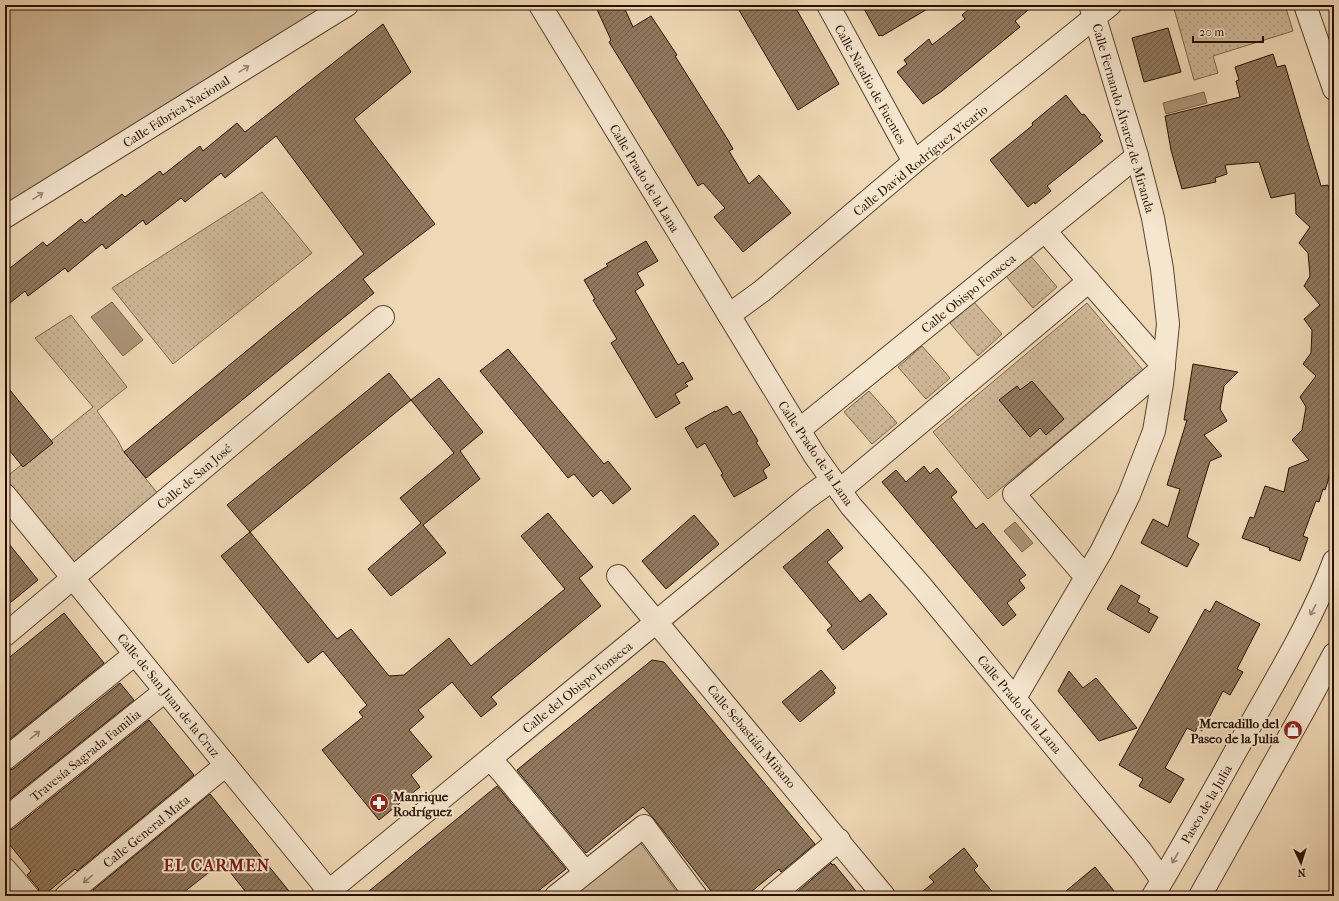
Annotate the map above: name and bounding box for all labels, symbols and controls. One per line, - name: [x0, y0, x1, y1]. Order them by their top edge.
- scale bar: [1193, 18, 1263, 44]
- street label: Calle Natalio de Fuentes: [831, 22, 910, 147]
- street label: Calle Fernando Álvarez de Miranda: [1089, 22, 1158, 215]
- text: 20 m: [1199, 25, 1224, 39]
- one-way arrow: [238, 65, 249, 73]
- street label: Calle Fábrica Nacional: [120, 72, 233, 150]
- street label: Calle David Rodríguez Vicario: [850, 101, 991, 219]
- street label: Calle Prado de la Lana: [606, 122, 683, 236]
- one-way arrow: [32, 192, 44, 200]
- street label: Calle Obispo Fonseca: [918, 250, 1019, 336]
- street label: Calle Prado de la Lana: [775, 398, 857, 509]
- street label: Calle de San José: [154, 440, 235, 512]
- one-way arrow: [1308, 603, 1316, 615]
- street label: Calle de San Juan de la Cruz: [114, 630, 223, 760]
- street label: Calle del Obispo Fonseca: [519, 638, 636, 736]
- street label: Calle Prado de la Lana: [974, 652, 1066, 757]
- street label: Calle Sebastián Miñano: [704, 682, 799, 791]
- street label: Travesía Sagrada Familia: [27, 706, 144, 804]
- place label: Mercadillo del Paseo de la Julia: [1190, 716, 1280, 747]
- shop icon: Mercadillo del Paseo de la Julia: [1282, 719, 1304, 741]
- one-way arrow: [30, 730, 41, 739]
- street label: Paseo de la Julia: [1178, 761, 1236, 846]
- place label: Manrique Rodríguez: [392, 789, 452, 820]
- street label: Calle General Mata: [100, 791, 193, 871]
- pharmacy icon: Manrique Rodríguez: [368, 792, 390, 814]
- north arrow: [1281, 843, 1321, 883]
- one-way arrow: [1171, 852, 1179, 864]
- district label: EL CARMEN: [164, 855, 270, 875]
- text: N: [1296, 866, 1306, 879]
- one-way arrow: [82, 874, 93, 883]

